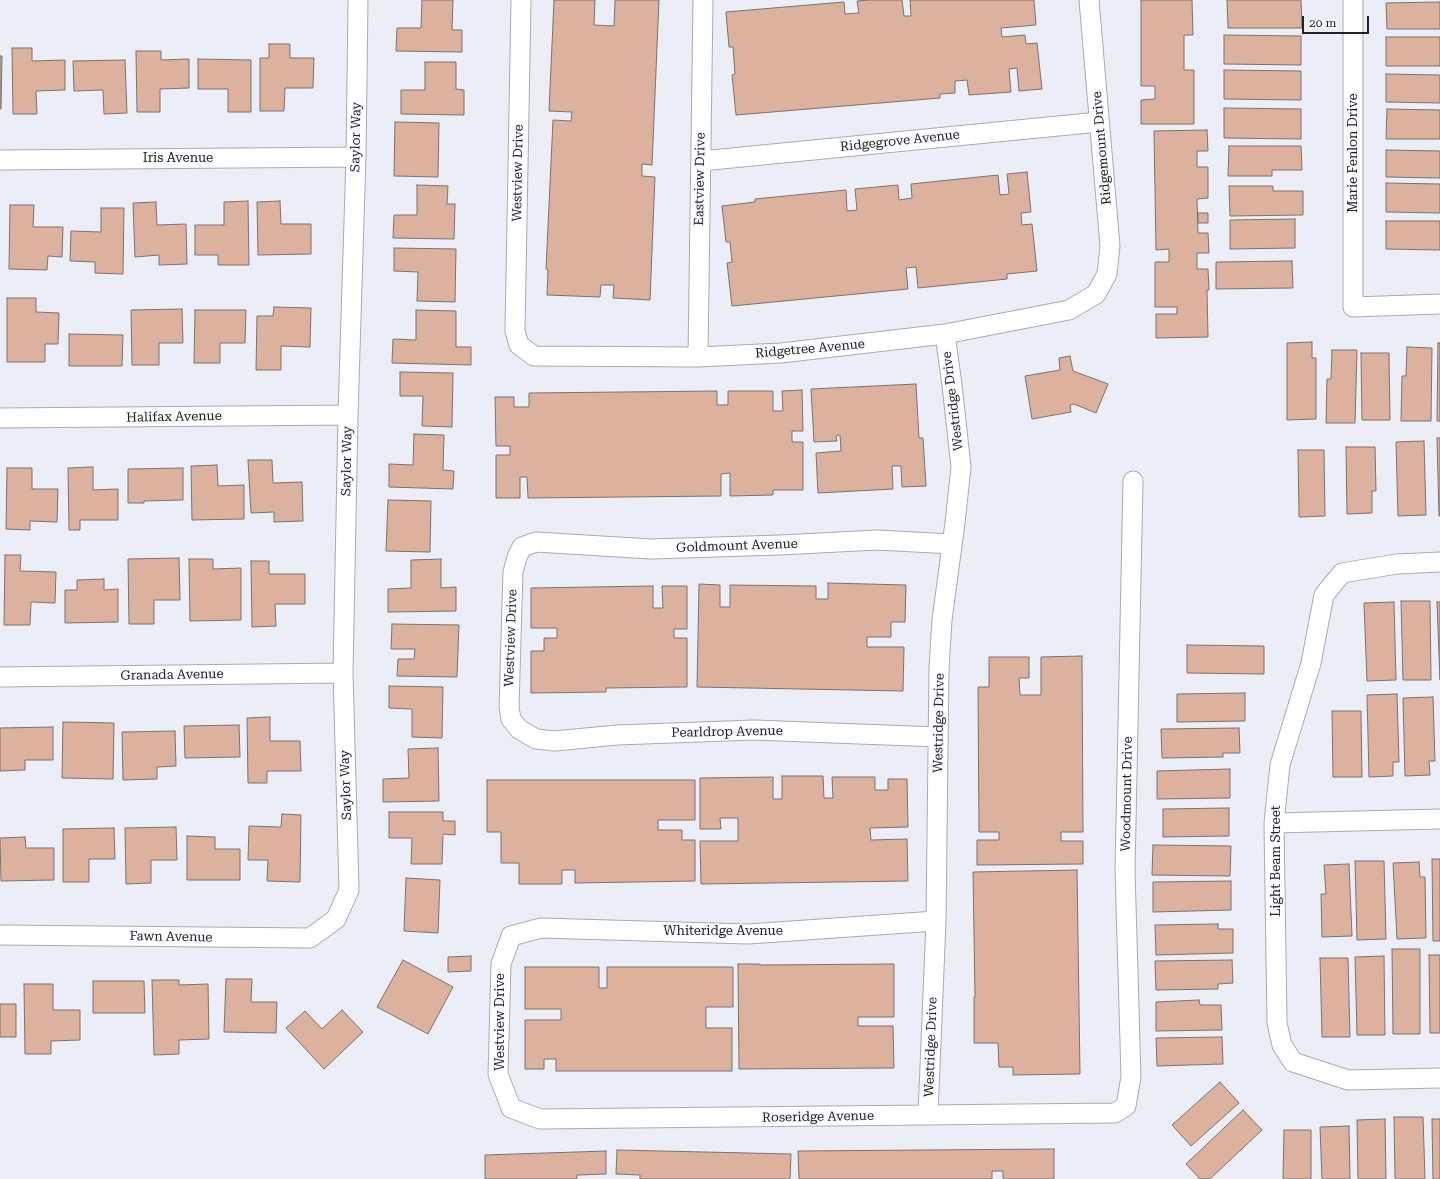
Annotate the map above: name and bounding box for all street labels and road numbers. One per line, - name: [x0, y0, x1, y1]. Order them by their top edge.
- street label: Ridgemount Drive: [1089, 90, 1115, 206]
- street label: Marie Fenlon Drive: [1345, 93, 1361, 213]
- street label: Saylor Way: [348, 102, 364, 172]
- street label: Westview Drive: [509, 124, 527, 222]
- street label: Ridgegrove Avenue: [839, 127, 961, 155]
- street label: Eastview Drive: [691, 132, 709, 226]
- street label: Iris Avenue: [143, 150, 213, 166]
- street label: Ridgetree Avenue: [755, 336, 865, 362]
- street label: Westridge Drive: [939, 350, 967, 452]
- street label: Halifax Avenue: [126, 408, 222, 426]
- street label: Saylor Way: [339, 426, 355, 496]
- street label: Goldmount Avenue: [676, 536, 798, 556]
- street label: Westview Drive: [502, 589, 520, 687]
- street label: Granada Avenue: [120, 666, 224, 684]
- street label: Westridge Drive: [930, 673, 948, 773]
- street label: Pearldrop Avenue: [671, 723, 783, 741]
- street label: Woodmount Drive: [1118, 736, 1136, 852]
- street label: Saylor Way: [337, 750, 355, 820]
- street label: Light Beam Street: [1268, 805, 1284, 917]
- street label: Whiteridge Avenue: [663, 923, 783, 939]
- street label: Fawn Avenue: [129, 928, 213, 946]
- street label: Westview Drive: [492, 973, 508, 1071]
- street label: Westridge Drive: [921, 997, 941, 1097]
- street label: Roseridge Avenue: [762, 1108, 874, 1126]

